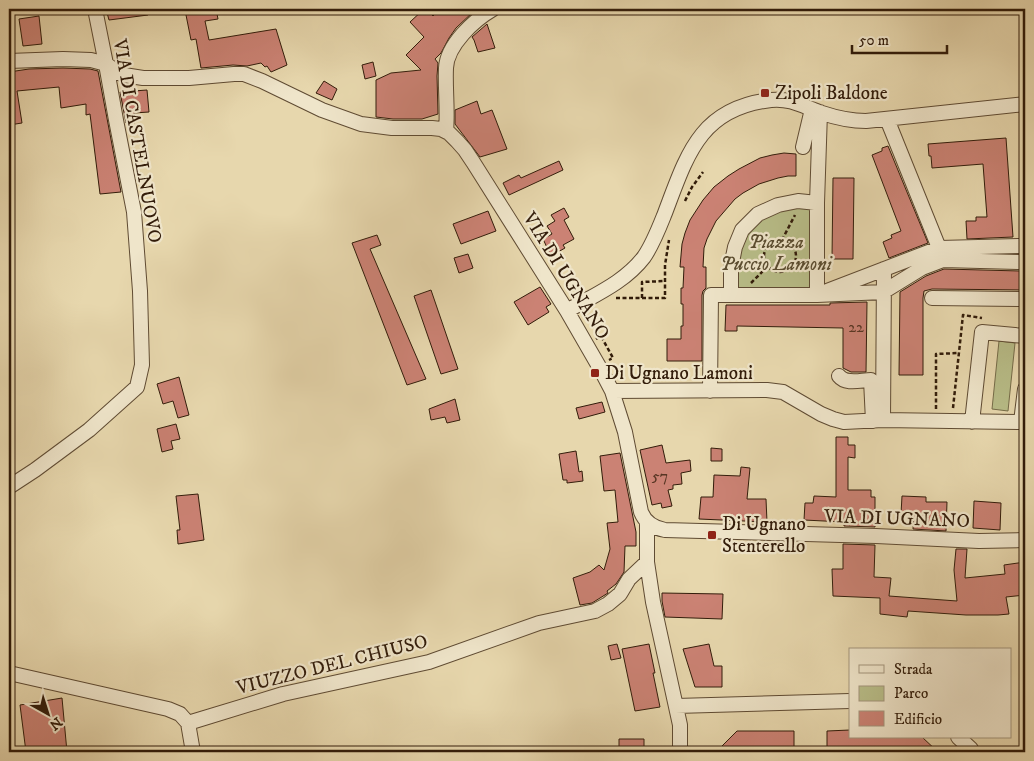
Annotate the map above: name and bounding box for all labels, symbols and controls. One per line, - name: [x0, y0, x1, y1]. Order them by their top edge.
- scale bar: [852, 22, 946, 54]
- text: 50 m: [859, 31, 889, 50]
- street label: VIA DI CASTELNUOVO: [108, 36, 166, 245]
- place label: Zipoli Baldone: [775, 82, 888, 105]
- marker: Zipoli Baldone: [759, 87, 771, 99]
- street label: VIA DI UGNANO: [517, 207, 614, 344]
- park label: Piazza Puccio Lamoni: [720, 231, 833, 276]
- house number: 22: [848, 317, 864, 337]
- place label: Di Ugnano Lamoni: [605, 362, 753, 385]
- marker: Di Ugnano Lamoni: [589, 367, 601, 379]
- house number: 57: [652, 466, 668, 486]
- street label: VIA DI UGNANO: [823, 505, 970, 533]
- place label: Di Ugnano Stenterello: [722, 513, 806, 558]
- marker: Di Ugnano Stenterello: [706, 529, 718, 541]
- street label: VIUZZO DEL CHIUSO: [233, 630, 430, 700]
- legend: [849, 648, 1012, 738]
- text: Strada: [894, 660, 933, 679]
- text: Parco: [894, 684, 928, 703]
- north arrow: [22, 688, 72, 738]
- text: Edificio: [894, 710, 942, 729]
- text: N: [45, 713, 66, 734]

